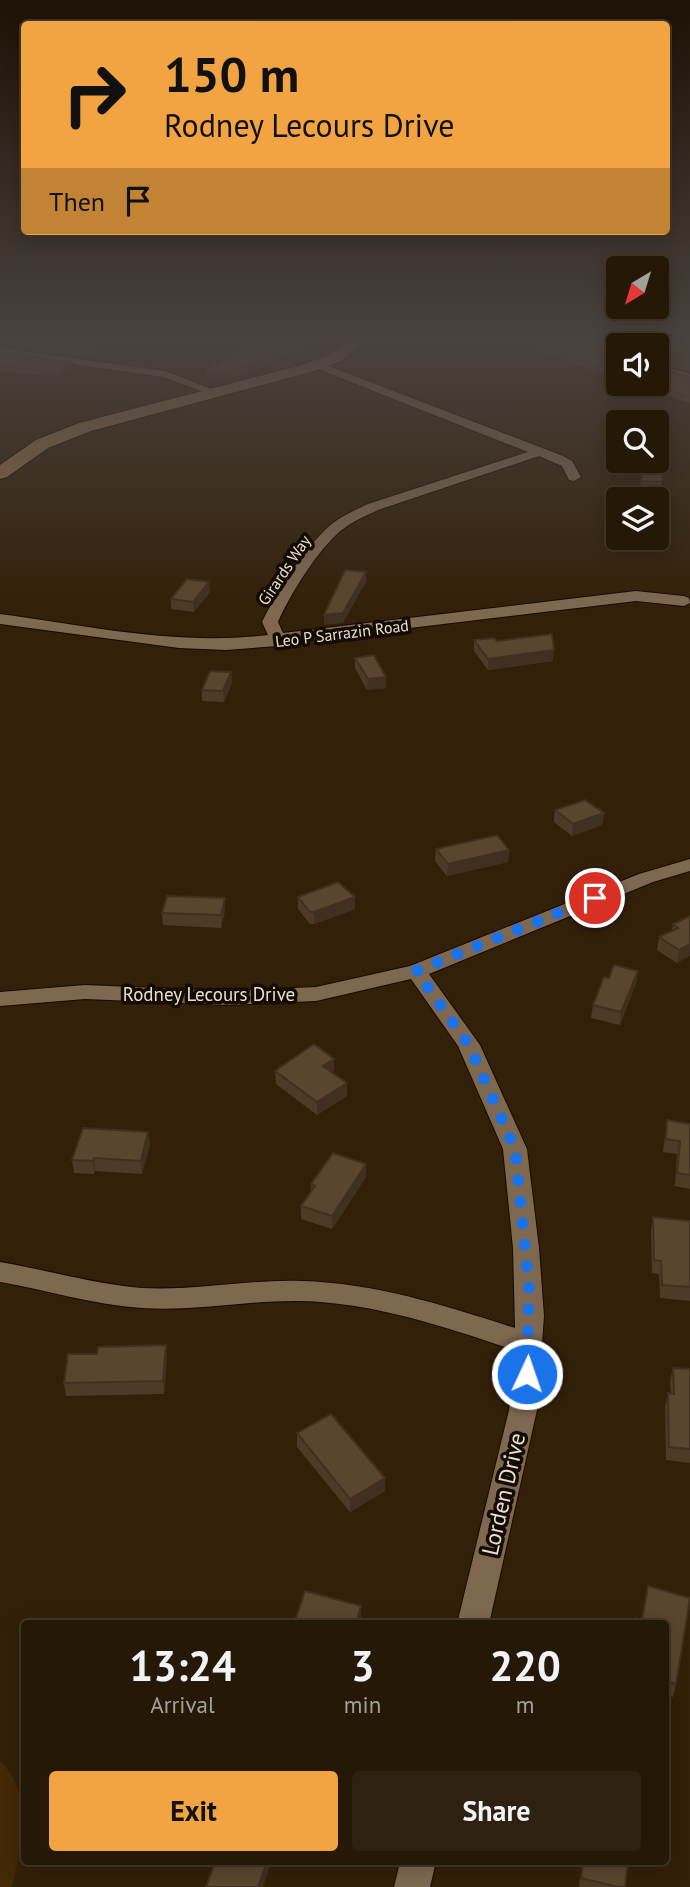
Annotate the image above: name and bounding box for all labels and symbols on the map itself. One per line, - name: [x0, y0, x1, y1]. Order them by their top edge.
- north arrow: [606, 256, 668, 318]
- street label: Girards Way: [253, 531, 315, 609]
- street label: Leo P Sarrazin Road: [274, 615, 410, 651]
- pin: [565, 868, 625, 928]
- street label: Rodney Lecours Drive: [123, 982, 295, 1006]
- position arrow: [490, 1337, 564, 1411]
- street label: Lorden Drive: [475, 1430, 531, 1558]

